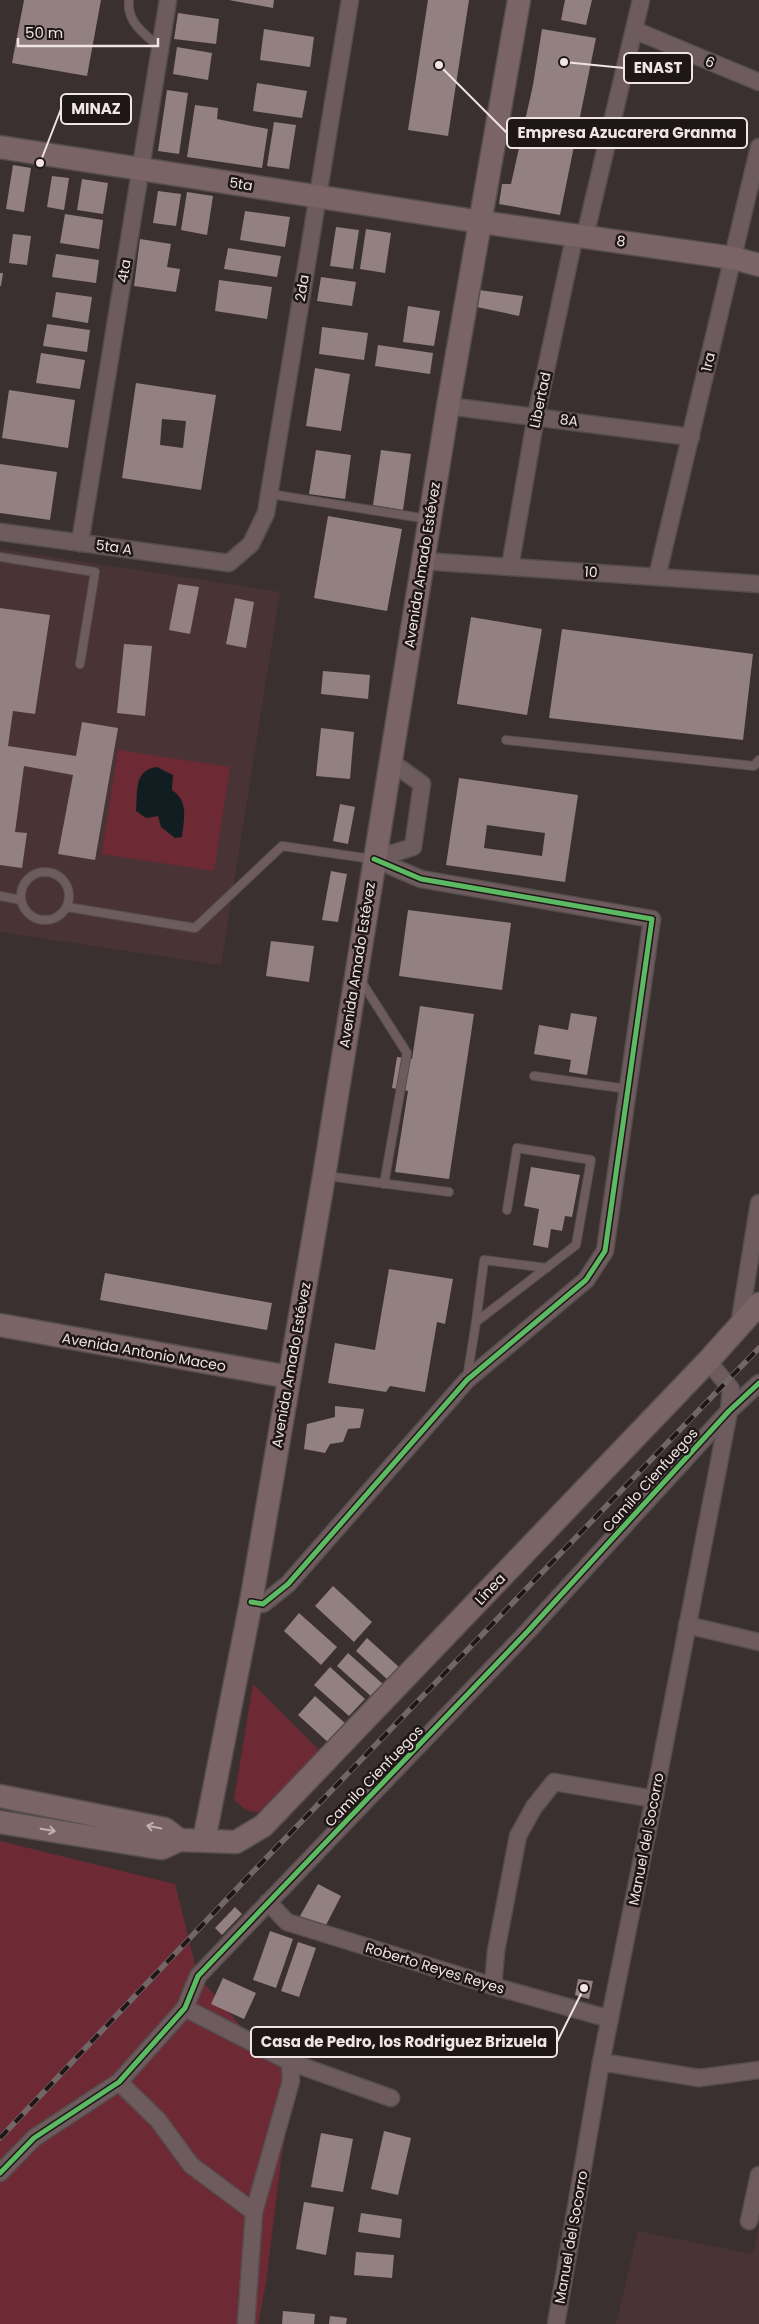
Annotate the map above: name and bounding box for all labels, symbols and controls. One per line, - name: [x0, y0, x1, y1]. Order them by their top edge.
- scale bar: [18, 15, 158, 47]
- text: 50 m: [25, 22, 63, 43]
- street label: 6: [702, 51, 718, 73]
- callout: ENAST: [624, 53, 692, 83]
- text: ENAST: [634, 57, 682, 78]
- callout: MINAZ: [61, 94, 131, 124]
- text: MINAZ: [71, 98, 121, 119]
- callout: Empresa Azucarera Granma: [507, 118, 747, 148]
- text: Empresa Azucarera Granma: [517, 122, 737, 143]
- street label: 5ta: [228, 172, 254, 196]
- street label: 8: [615, 230, 627, 252]
- street label: 4ta: [112, 258, 136, 284]
- street label: 2da: [290, 273, 314, 303]
- street label: 1ra: [696, 350, 720, 374]
- street label: Libertad: [524, 370, 556, 430]
- street label: 8A: [559, 409, 579, 431]
- street label: Avenida Amado Estévez: [399, 481, 445, 649]
- street label: 5ta A: [95, 535, 133, 559]
- street label: 10: [584, 562, 598, 582]
- street label: Avenida Amado Estévez: [334, 881, 380, 1049]
- street label: Avenida Amado Estévez: [267, 1281, 315, 1449]
- street label: Avenida Antonio Maceo: [60, 1328, 228, 1376]
- street label: Camilo Cienfuegos: [598, 1423, 702, 1537]
- street label: Línea: [470, 1569, 510, 1609]
- street label: Camilo Cienfuegos: [320, 1721, 428, 1831]
- street label: Manuel del Socorro: [623, 1771, 669, 1907]
- one-way arrow: [147, 1821, 163, 1831]
- one-way arrow: [40, 1826, 56, 1836]
- street label: Roberto Reyes Reyes: [363, 1937, 507, 1999]
- callout: Casa de Pedro, los Rodriguez Brizuela: [251, 2027, 557, 2057]
- text: Casa de Pedro, los Rodriguez Brizuela: [261, 2031, 547, 2052]
- street label: Manuel del Socorro: [549, 2169, 593, 2305]

